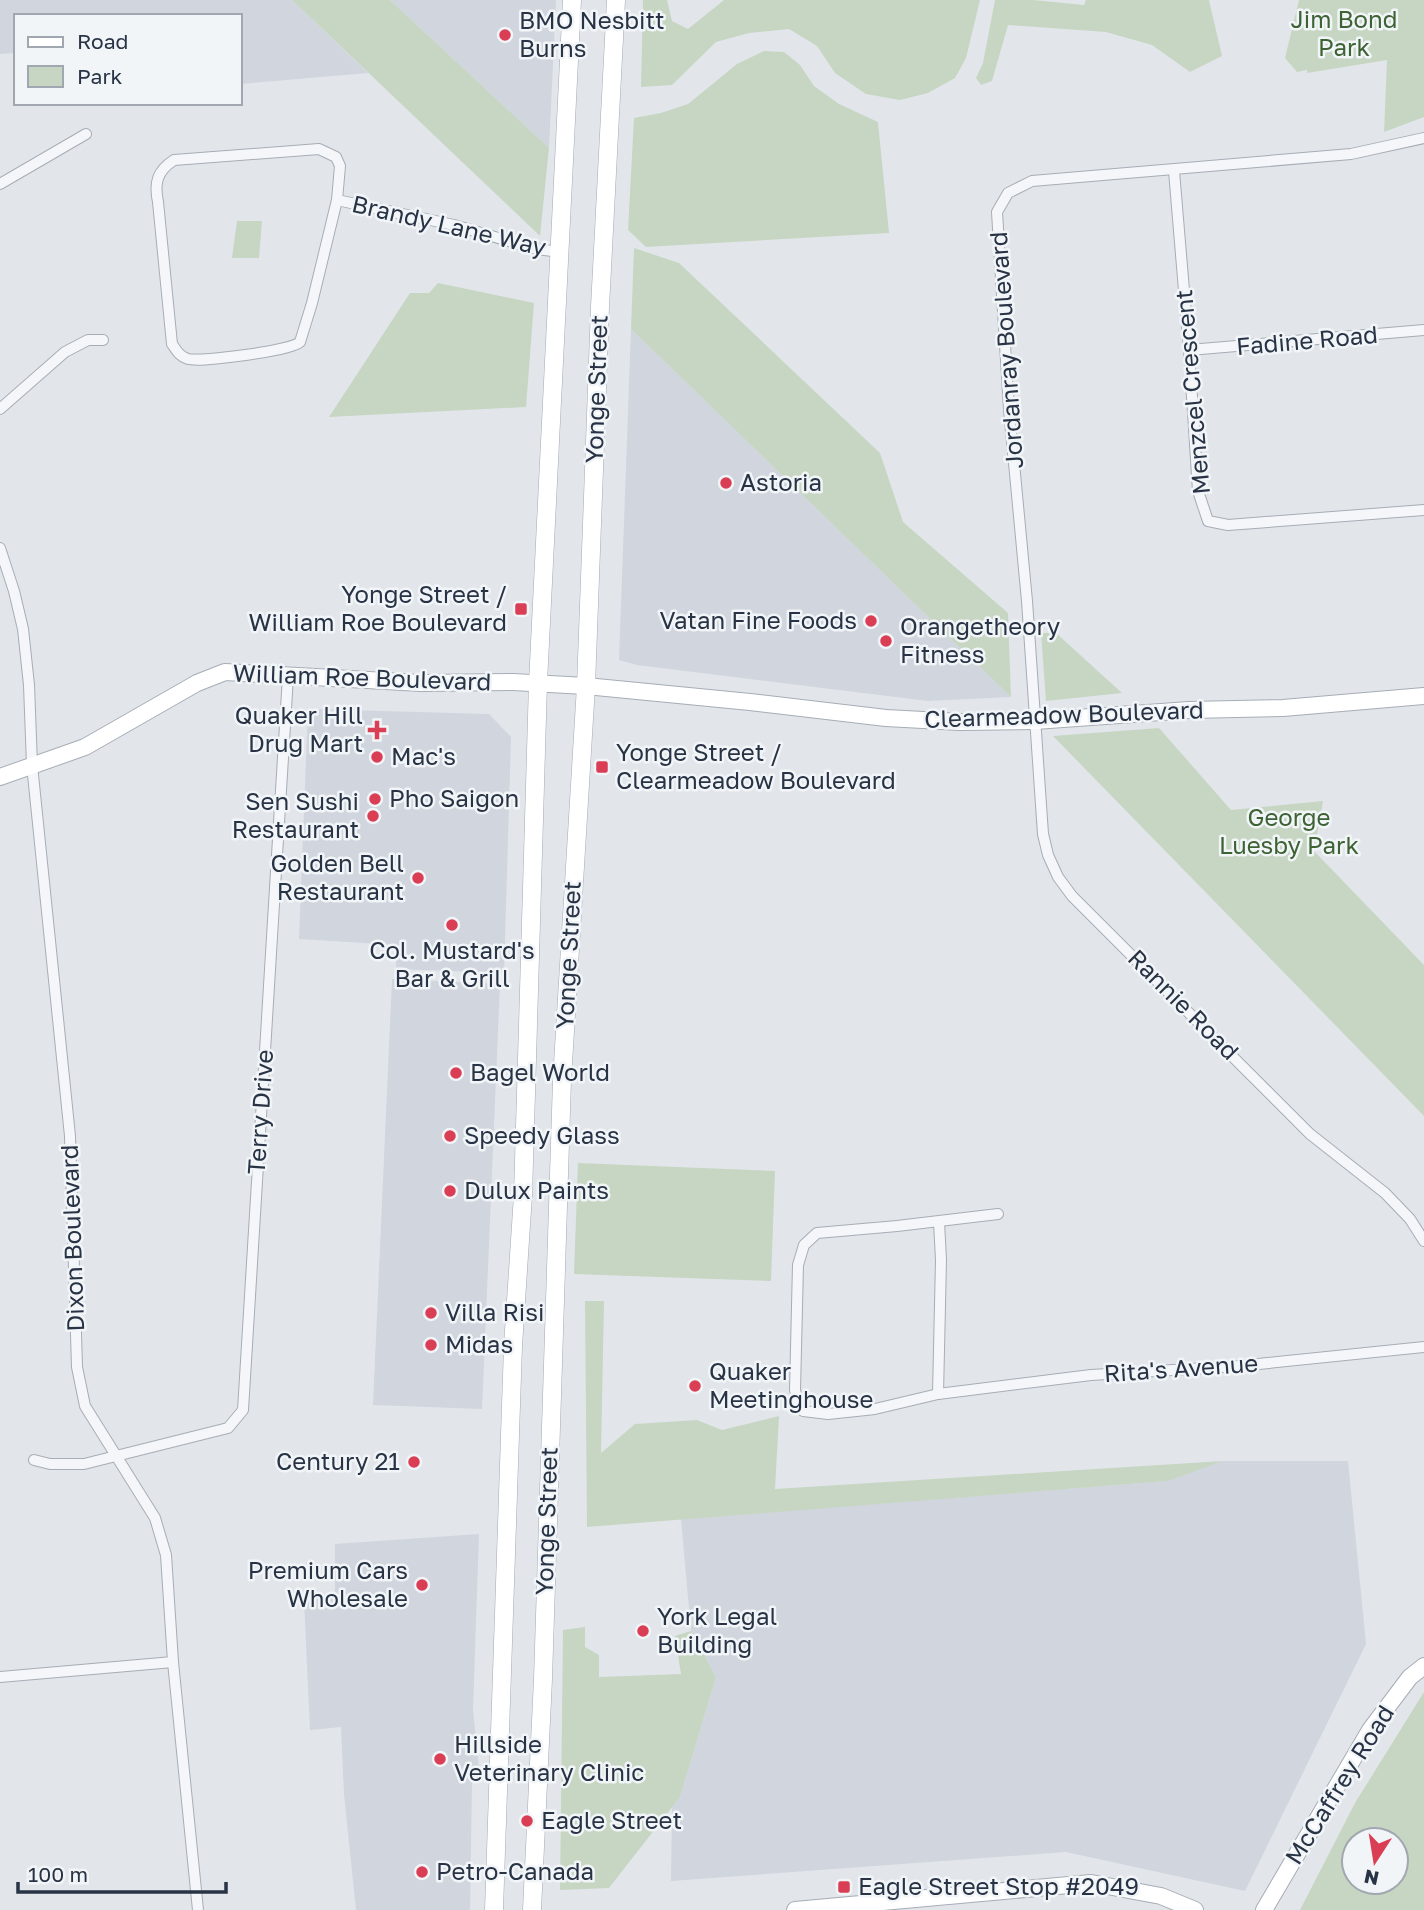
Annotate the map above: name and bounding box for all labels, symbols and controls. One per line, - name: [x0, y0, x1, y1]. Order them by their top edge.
- park label: Jim Bond Park: [1291, 4, 1398, 61]
- place label: BMO Nesbitt Burns: [519, 5, 665, 62]
- legend: [14, 14, 242, 105]
- marker: BMO Nesbitt Burns: [497, 27, 513, 43]
- text: Road: [77, 28, 128, 54]
- text: Park: [77, 63, 123, 89]
- street label: Brandy Lane Way: [349, 188, 549, 261]
- street label: Jordanray Boulevard: [983, 231, 1028, 470]
- street label: Menzcel Crescent: [1168, 289, 1215, 496]
- street label: Yonge Street: [578, 314, 613, 464]
- street label: Fadine Road: [1235, 319, 1379, 360]
- place label: Astoria: [740, 467, 822, 496]
- marker: Astoria: [718, 475, 734, 491]
- place label: Yonge Street / William Roe Boulevard: [248, 579, 507, 636]
- marker: Yonge Street / William Roe Boulevard: [513, 601, 529, 617]
- place label: Vatan Fine Foods: [659, 605, 857, 634]
- place label: Orangetheory Fitness: [900, 611, 1060, 668]
- marker: Vatan Fine Foods: [863, 613, 879, 629]
- marker: Orangetheory Fitness: [878, 633, 894, 649]
- street label: William Roe Boulevard: [232, 657, 492, 696]
- street label: Clearmeadow Boulevard: [924, 694, 1204, 733]
- place label: Quaker Hill Drug Mart: [235, 700, 363, 757]
- marker: Quaker Hill Drug Mart: [369, 722, 385, 738]
- place label: Yonge Street / Clearmeadow Boulevard: [616, 737, 896, 794]
- place label: Mac's: [391, 741, 456, 770]
- marker: Mac's: [369, 749, 385, 765]
- marker: Yonge Street / Clearmeadow Boulevard: [594, 759, 610, 775]
- place label: Pho Saigon: [389, 783, 519, 812]
- place label: Sen Sushi Restaurant: [232, 786, 359, 843]
- marker: Pho Saigon: [367, 791, 383, 807]
- park label: George Luesby Park: [1219, 802, 1359, 859]
- marker: Sen Sushi Restaurant: [365, 808, 381, 824]
- place label: Golden Bell Restaurant: [270, 848, 404, 905]
- marker: Golden Bell Restaurant: [410, 870, 426, 886]
- street label: Yonge Street: [549, 880, 586, 1030]
- marker: Col. Mustard's Bar & Grill: [444, 917, 460, 933]
- place label: Col. Mustard's Bar & Grill: [369, 935, 535, 992]
- street label: Rannie Road: [1123, 943, 1245, 1065]
- street label: Terry Drive: [241, 1049, 278, 1175]
- place label: Bagel World: [470, 1057, 610, 1086]
- marker: Bagel World: [448, 1065, 464, 1081]
- place label: Speedy Glass: [464, 1120, 620, 1149]
- marker: Speedy Glass: [442, 1128, 458, 1144]
- street label: Dixon Boulevard: [54, 1144, 89, 1332]
- place label: Dulux Paints: [464, 1175, 609, 1204]
- marker: Dulux Paints: [442, 1183, 458, 1199]
- place label: Villa Risi: [445, 1297, 544, 1326]
- marker: Villa Risi: [423, 1305, 439, 1321]
- place label: Midas: [445, 1329, 513, 1358]
- marker: Midas: [423, 1337, 439, 1353]
- street label: Rita's Avenue: [1103, 1348, 1259, 1387]
- place label: Quaker Meetinghouse: [709, 1356, 873, 1413]
- marker: Quaker Meetinghouse: [687, 1378, 703, 1394]
- place label: Century 21: [276, 1446, 400, 1475]
- street label: Yonge Street: [528, 1446, 563, 1596]
- marker: Century 21: [406, 1454, 422, 1470]
- place label: Premium Cars Wholesale: [248, 1555, 408, 1612]
- marker: Premium Cars Wholesale: [414, 1577, 430, 1593]
- place label: York Legal Building: [657, 1601, 777, 1658]
- marker: York Legal Building: [635, 1623, 651, 1639]
- street label: McCaffrey Road: [1278, 1699, 1399, 1869]
- place label: Hillside Veterinary Clinic: [454, 1729, 644, 1786]
- marker: Hillside Veterinary Clinic: [432, 1751, 448, 1767]
- place label: Eagle Street: [541, 1805, 682, 1834]
- marker: Eagle Street: [519, 1813, 535, 1829]
- north arrow: [1340, 1826, 1410, 1896]
- scale bar: [18, 1850, 226, 1894]
- place label: Petro-Canada: [436, 1856, 594, 1885]
- text: 100 m: [28, 1861, 88, 1887]
- marker: Petro-Canada: [414, 1864, 430, 1880]
- text: N: [1362, 1865, 1381, 1891]
- place label: Eagle Street Stop #2049: [858, 1871, 1139, 1900]
- marker: Eagle Street Stop #2049: [836, 1879, 852, 1895]

